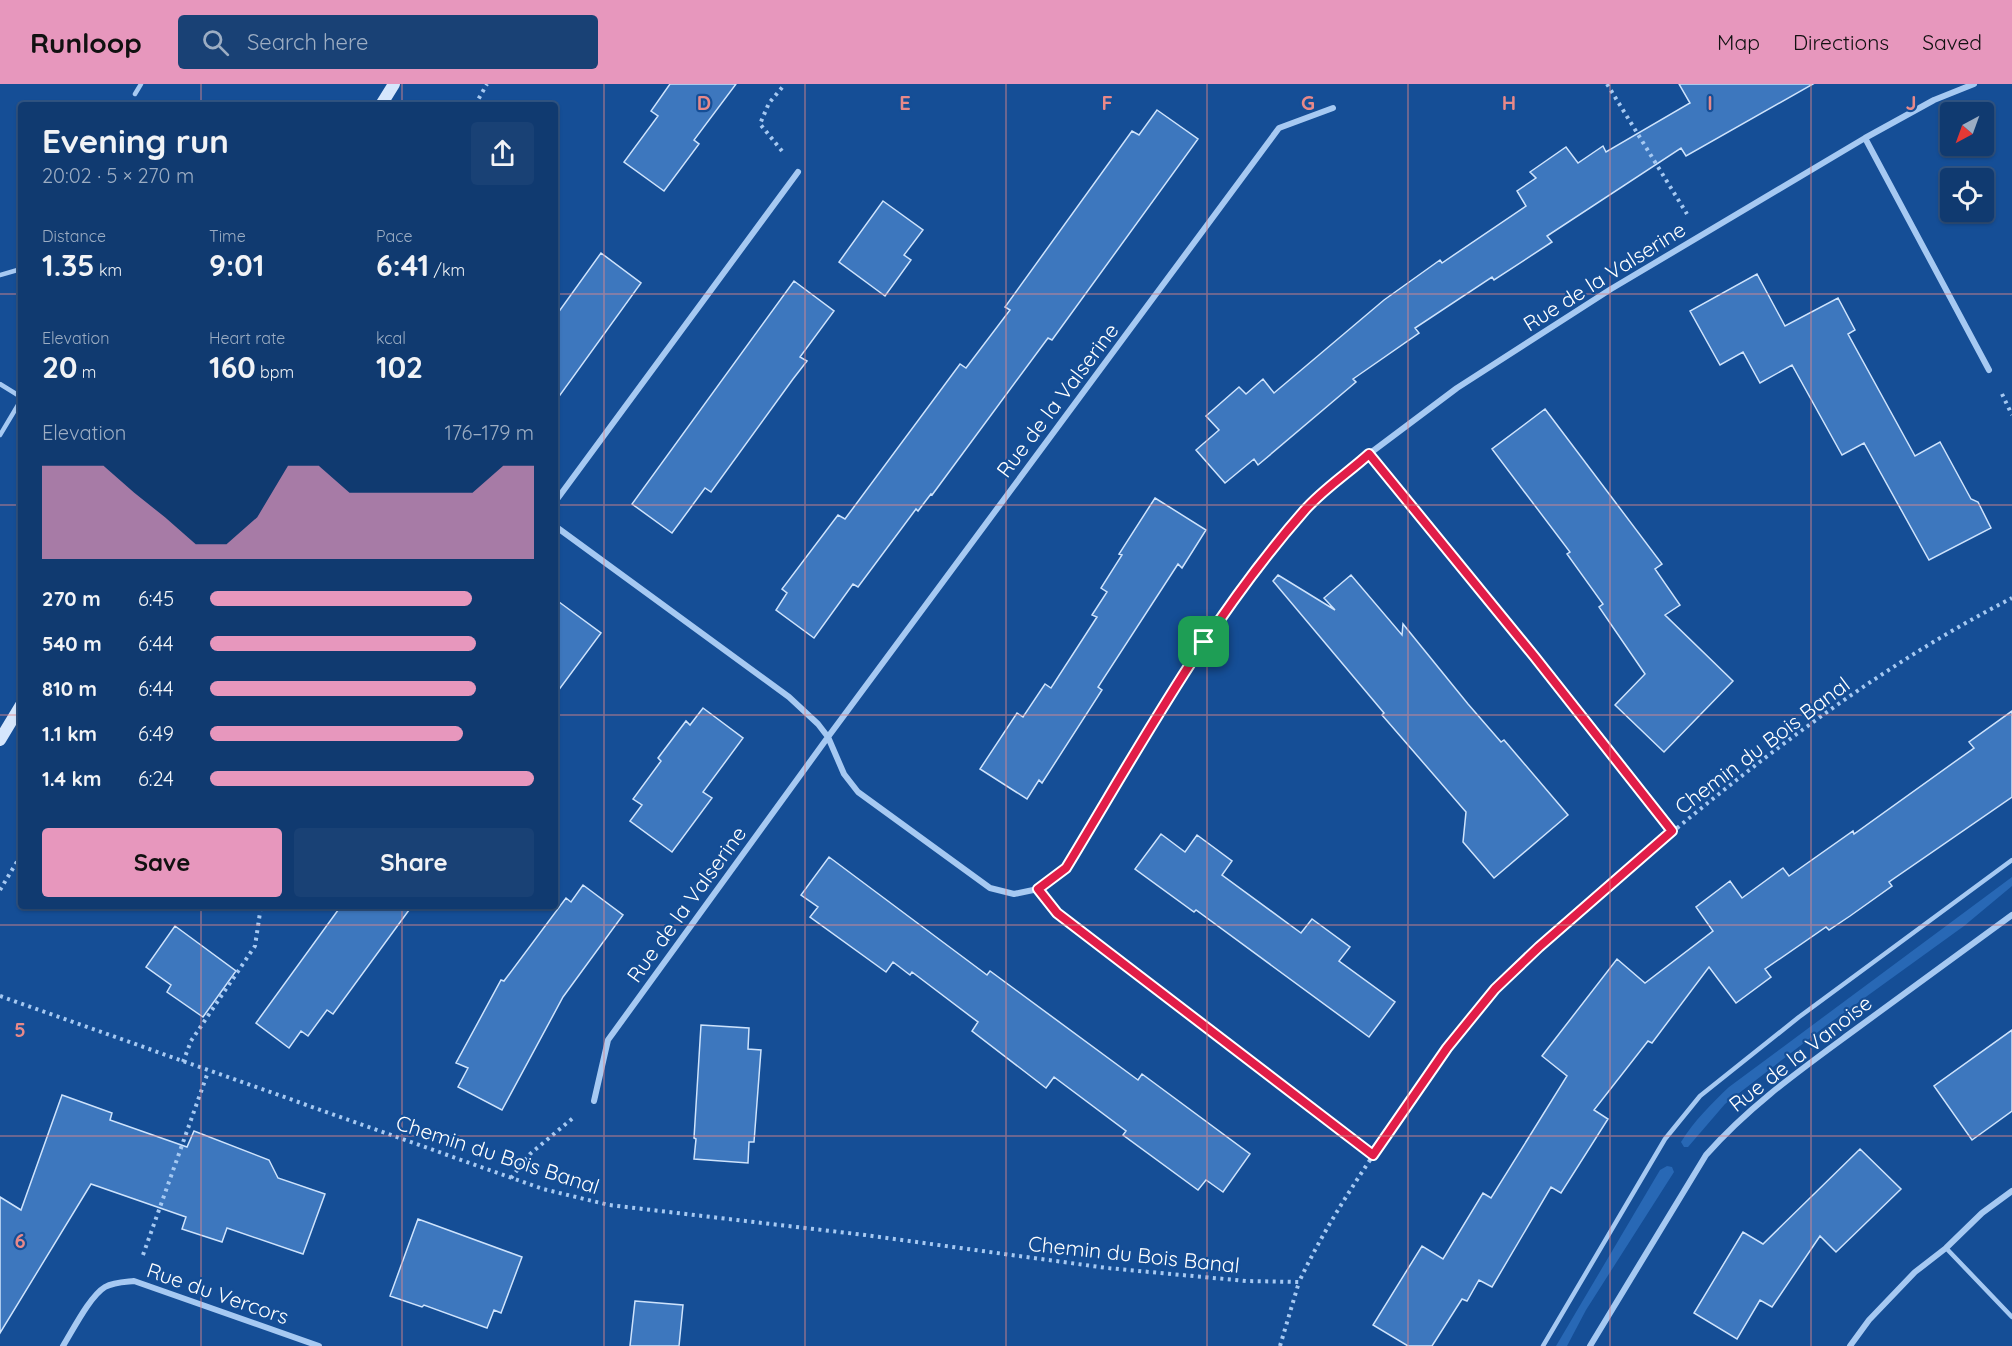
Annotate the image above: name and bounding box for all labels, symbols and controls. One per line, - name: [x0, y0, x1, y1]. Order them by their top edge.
- search box: [178, 15, 598, 69]
- text: Runloop: [30, 25, 142, 60]
- icon: search: [199, 26, 232, 59]
- text: Search here: [247, 28, 368, 56]
- text: Map: [1717, 29, 1760, 55]
- text: Directions: [1793, 29, 1889, 55]
- text: Saved: [1922, 29, 1982, 55]
- text: D: [697, 90, 711, 115]
- text: E: [899, 90, 911, 115]
- text: F: [1101, 90, 1113, 115]
- text: G: [1301, 90, 1315, 115]
- text: H: [1502, 90, 1516, 115]
- text: I: [1707, 90, 1713, 115]
- text: J: [1905, 90, 1917, 115]
- north arrow: [1940, 102, 1994, 156]
- map controls: [1940, 102, 1994, 222]
- text: Evening run: [42, 120, 229, 161]
- button: share: [471, 122, 534, 185]
- text: 20:02 · 5 × 270 m: [42, 163, 194, 188]
- button: locate: [1940, 168, 1994, 222]
- street label: Rue de la Valserine: [1518, 216, 1690, 336]
- text: Distance: [42, 226, 106, 246]
- text: Time: [209, 226, 246, 246]
- text: Pace: [376, 226, 412, 246]
- text: 1.35: [42, 246, 95, 284]
- text: 9:01: [209, 246, 264, 284]
- text: 6:41: [376, 246, 429, 284]
- text: km: [95, 260, 122, 280]
- text: /km: [429, 260, 465, 280]
- street label: Rue de la Valserine: [990, 318, 1124, 482]
- text: Elevation: [42, 328, 109, 348]
- text: Heart rate: [209, 328, 285, 348]
- text: kcal: [376, 328, 406, 348]
- text: 20: [42, 348, 78, 386]
- text: 160: [209, 348, 256, 386]
- text: 102: [376, 348, 423, 386]
- text: m: [78, 362, 96, 382]
- text: bpm: [256, 362, 294, 382]
- text: Elevation: [42, 420, 126, 445]
- text: 176–179 m: [444, 420, 534, 445]
- text: 270 m: [42, 586, 101, 611]
- text: 6:45: [138, 586, 174, 611]
- pin: [1178, 616, 1229, 667]
- icon: arrive: [1187, 625, 1220, 658]
- text: 540 m: [42, 631, 102, 656]
- text: 6:44: [138, 631, 174, 656]
- street label: Chemin du Bois Banal: [1669, 671, 1855, 819]
- text: 810 m: [42, 676, 97, 701]
- text: 6:44: [138, 676, 174, 701]
- text: 1.1 km: [42, 721, 97, 746]
- text: 6:49: [138, 721, 174, 746]
- text: 1.4 km: [42, 766, 101, 791]
- text: 6:24: [138, 766, 174, 791]
- street label: Rue de la Valserine: [621, 821, 751, 987]
- button: Save: [42, 828, 282, 897]
- button: Share: [294, 828, 534, 897]
- street label: Rue de la Vanoise: [1723, 989, 1877, 1117]
- text: 5: [14, 1017, 26, 1042]
- street label: Chemin du Bois Banal: [393, 1109, 603, 1199]
- text: 6: [14, 1228, 26, 1253]
- street label: Chemin du Bois Banal: [1027, 1230, 1241, 1278]
- street label: Rue du Vercors: [144, 1257, 292, 1329]

